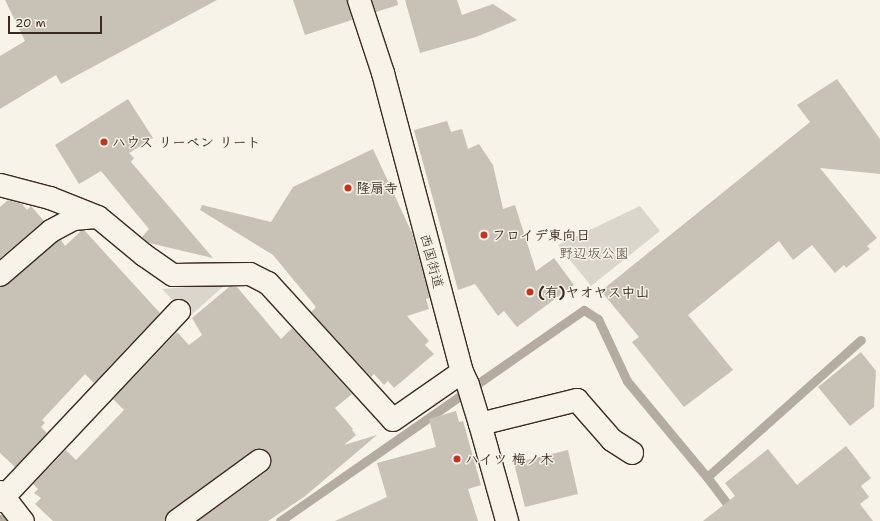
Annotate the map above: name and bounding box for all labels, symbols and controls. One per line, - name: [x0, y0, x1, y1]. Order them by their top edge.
- scale bar: [10, 8, 104, 34]
- text: 20 m: [15, 15, 46, 31]
- place label: ハウス リーベン リート: [112, 134, 262, 150]
- marker: ハウス リーベン リート: [99, 137, 109, 147]
- place label: 隆扇寺: [356, 180, 398, 196]
- marker: 隆扇寺: [343, 183, 353, 193]
- place label: フロイデ東向日: [492, 227, 590, 243]
- marker: フロイデ東向日: [479, 230, 489, 240]
- street label: 西国街道: [417, 232, 447, 290]
- park label: 野辺坂公園: [559, 245, 629, 261]
- place label: (有)ヤオヤス中山: [538, 284, 649, 300]
- marker: (有)ヤオヤス中山: [525, 287, 535, 297]
- place label: ハイツ 梅ノ木: [465, 451, 554, 467]
- marker: ハイツ 梅ノ木: [452, 454, 462, 464]

